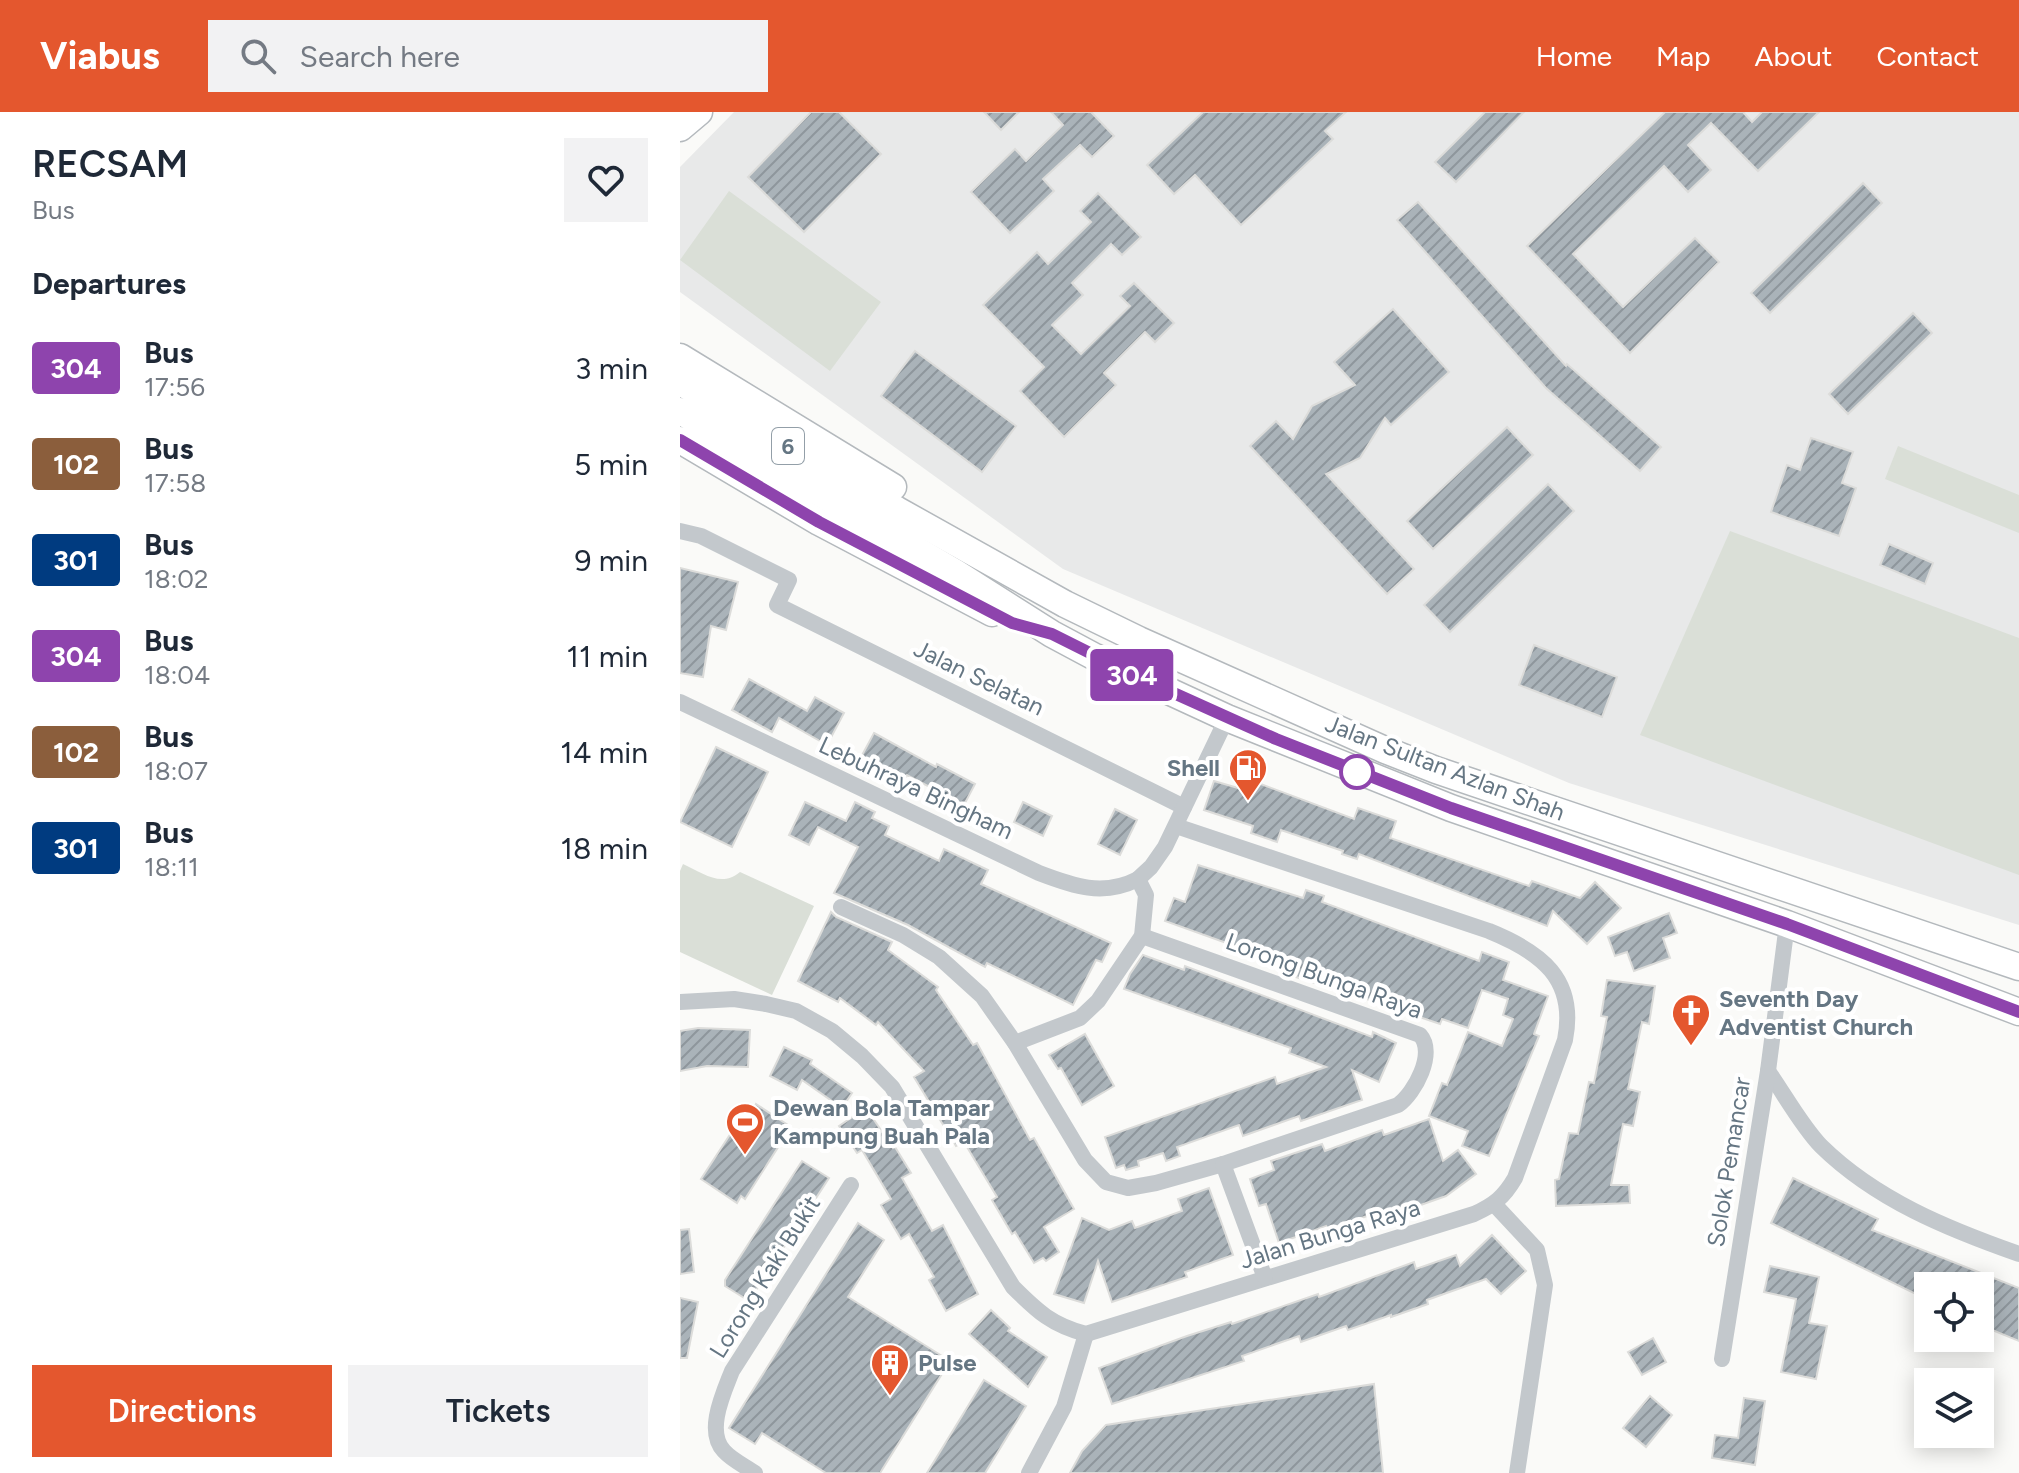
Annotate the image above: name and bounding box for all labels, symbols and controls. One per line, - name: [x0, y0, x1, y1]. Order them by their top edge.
- search box: [208, 20, 768, 92]
- text: Viabus: [40, 33, 160, 79]
- icon: search: [236, 34, 280, 78]
- text: Search here: [300, 38, 460, 75]
- text: Home: [1536, 39, 1612, 73]
- text: Map: [1656, 39, 1711, 73]
- text: About: [1755, 39, 1832, 73]
- text: Contact: [1876, 39, 1979, 73]
- button: heart: [564, 138, 648, 222]
- text: RECSAM: [32, 141, 188, 187]
- text: Bus: [32, 194, 75, 226]
- text: Departures: [32, 265, 186, 302]
- text: Bus: [144, 334, 193, 371]
- text: 3 min: [575, 350, 648, 387]
- text: 304: [50, 351, 102, 385]
- text: 17:56: [144, 371, 205, 403]
- road number: 6: [772, 428, 804, 464]
- text: Bus: [144, 430, 193, 467]
- text: 5 min: [574, 446, 648, 483]
- text: 102: [53, 447, 99, 481]
- text: 17:58: [144, 467, 206, 499]
- text: Bus: [144, 526, 193, 563]
- text: 9 min: [574, 542, 648, 579]
- text: 301: [53, 543, 99, 577]
- text: 18:02: [144, 563, 208, 595]
- text: Bus: [144, 622, 193, 659]
- street label: Jalan Selatan: [909, 634, 1049, 722]
- text: 11 min: [567, 638, 648, 675]
- text: 304: [50, 639, 102, 673]
- line badge: 304: [1086, 649, 1178, 701]
- text: 304: [1106, 658, 1158, 692]
- text: 18:04: [144, 659, 210, 691]
- street label: Jalan Sultan Azlan Shah: [1321, 708, 1569, 827]
- text: Bus: [144, 718, 193, 755]
- street label: Lebuhraya Bingham: [815, 730, 1018, 845]
- text: 14 min: [560, 734, 648, 771]
- text: 102: [53, 735, 99, 769]
- fuel station icon: Shell: [1227, 747, 1269, 802]
- place label: Shell: [1167, 753, 1220, 782]
- text: 18:07: [144, 755, 208, 787]
- unlabelled marker: [1340, 755, 1374, 789]
- text: Bus: [144, 814, 193, 851]
- text: 18 min: [561, 830, 648, 867]
- text: 301: [53, 831, 99, 865]
- text: 18:11: [144, 851, 199, 883]
- street label: Lorong Bunga Raya: [1222, 926, 1426, 1025]
- place label: Seventh Day Adventist Church: [1719, 984, 1913, 1041]
- church icon: Seventh Day Adventist Church: [1670, 992, 1712, 1047]
- street label: Solok Pemancar: [1701, 1075, 1756, 1249]
- place label: Dewan Bola Tampar Kampung Buah Pala: [773, 1093, 990, 1150]
- sports icon: Dewan Bola Tampar Kampung Buah Pala: [724, 1101, 766, 1156]
- street label: Lorong Kaki Bukit: [703, 1190, 826, 1363]
- street label: Jalan Bunga Raya: [1236, 1192, 1423, 1275]
- map controls: [1914, 1272, 1994, 1448]
- button: locate: [1914, 1272, 1994, 1352]
- building icon: Pulse: [869, 1342, 911, 1397]
- place label: Pulse: [918, 1348, 976, 1377]
- button: Directions: [32, 1365, 332, 1457]
- button: Tickets: [348, 1365, 648, 1457]
- button: layers: [1914, 1368, 1994, 1448]

